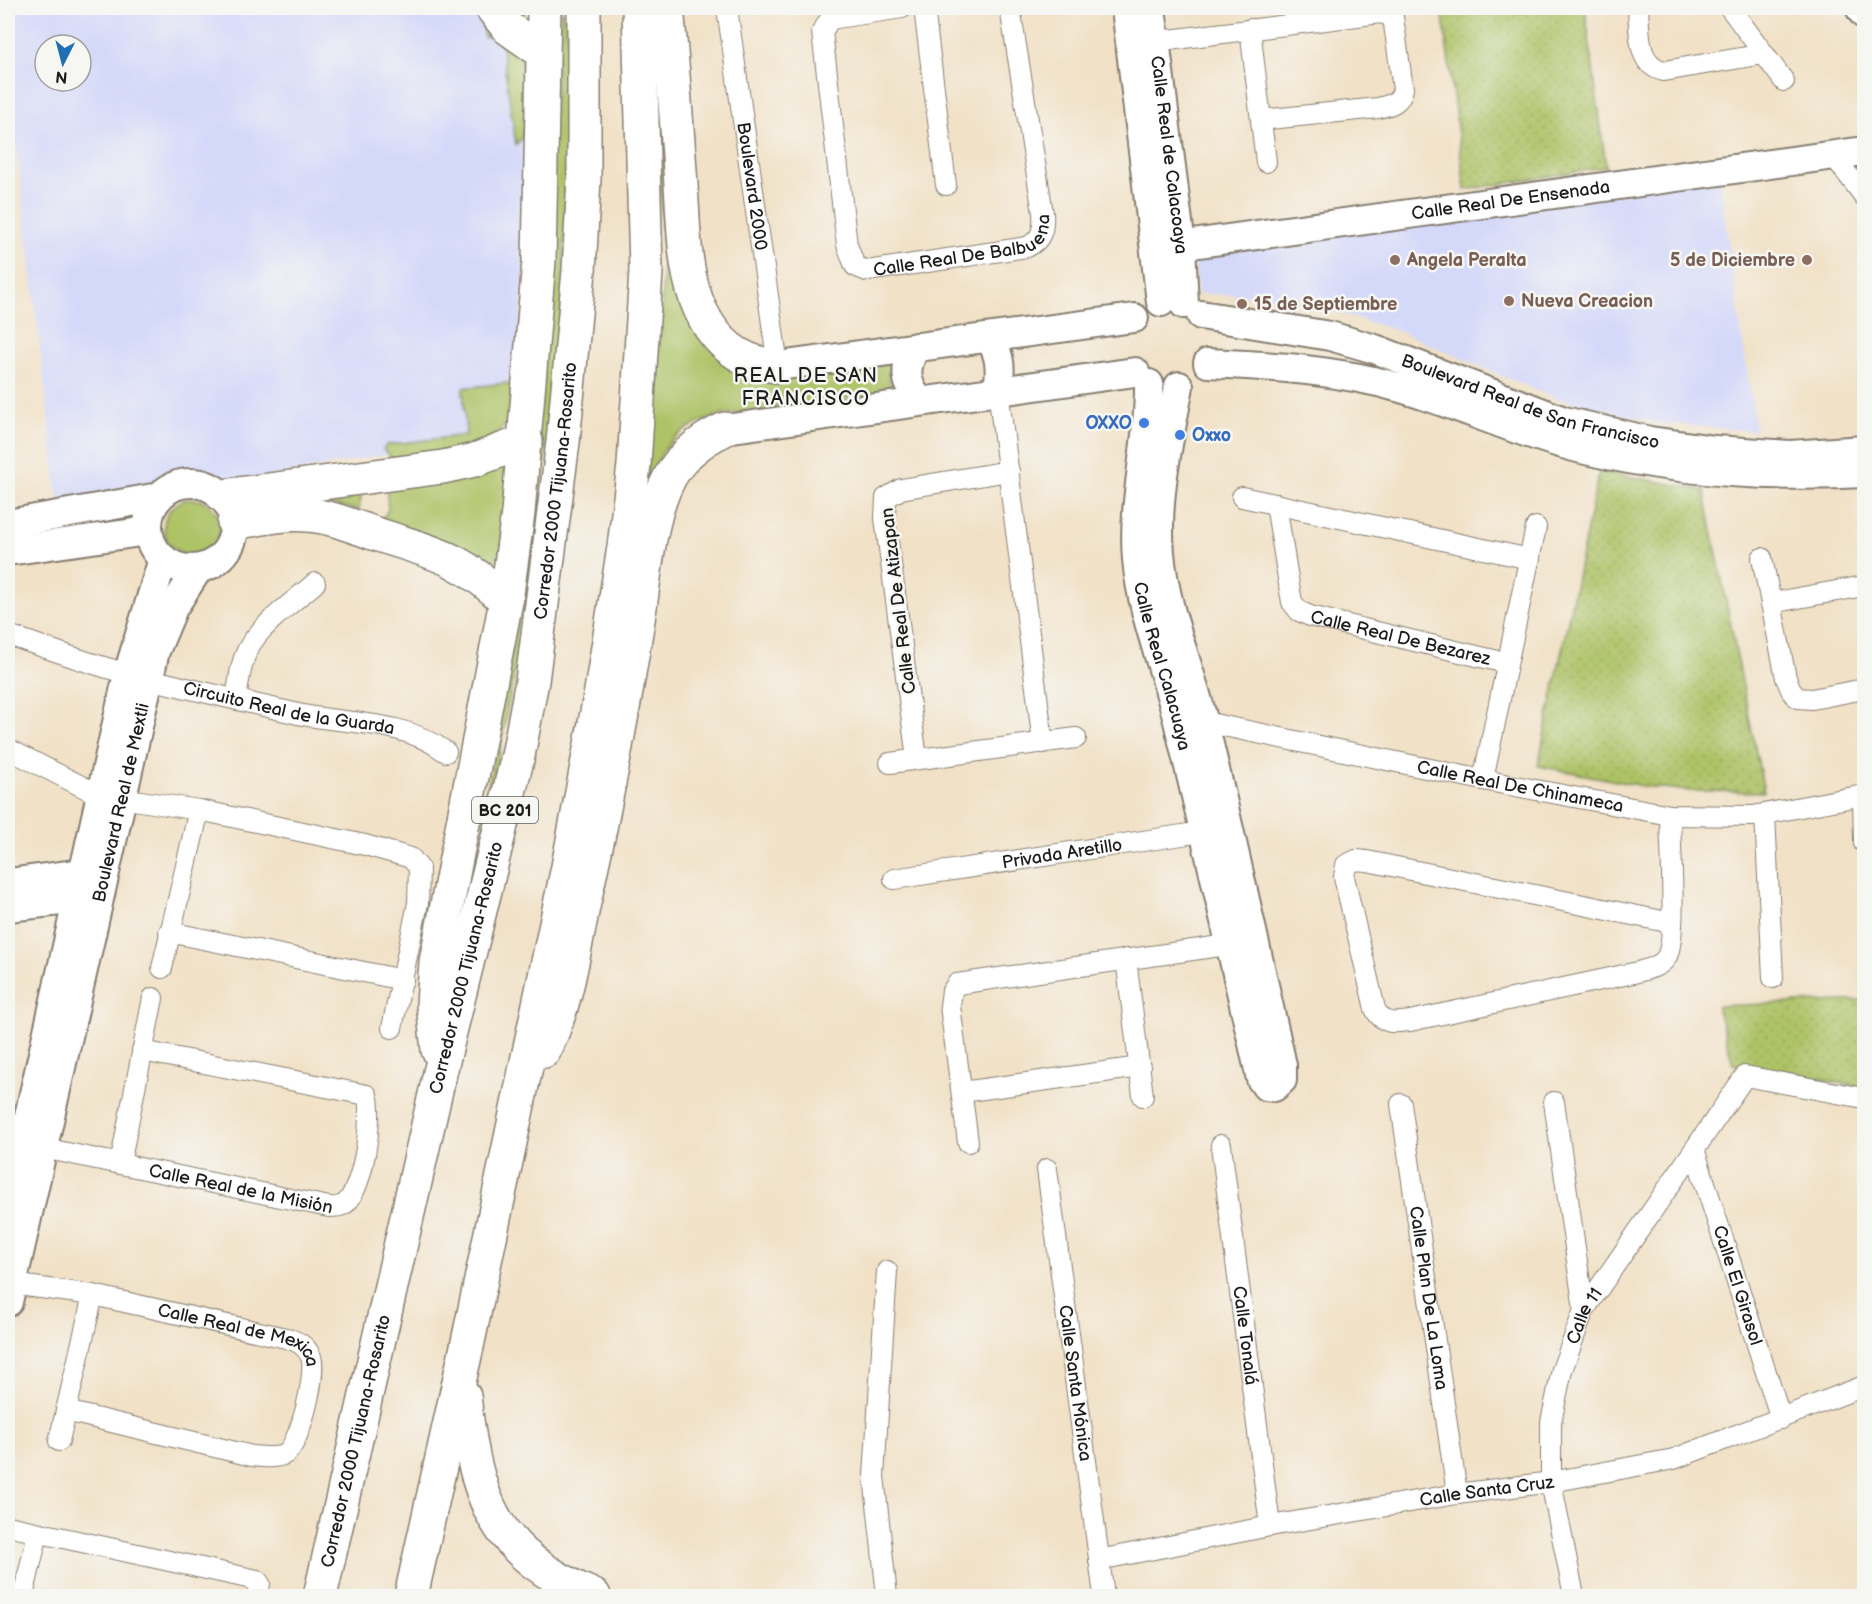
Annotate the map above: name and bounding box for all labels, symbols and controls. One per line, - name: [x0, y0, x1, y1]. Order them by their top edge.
- north arrow: [33, 33, 93, 93]
- street label: Calle Real de Calacoaya: [1146, 54, 1191, 255]
- text: N: [55, 66, 69, 87]
- street label: Boulevard 2000: [732, 121, 771, 252]
- street label: Calle Real De Ensenada: [1410, 176, 1611, 225]
- street label: Calle Real De Balbuena: [872, 214, 1054, 281]
- place label: Angela Peralta: [1406, 250, 1526, 271]
- place label: 5 de Diciembre: [1670, 250, 1795, 271]
- marker: Angela Peralta: [1388, 253, 1402, 267]
- marker: 5 de Diciembre: [1800, 253, 1814, 267]
- place label: Nueva Creacion: [1521, 291, 1653, 312]
- place label: 15 de Septiembre: [1254, 294, 1397, 315]
- marker: Nueva Creacion: [1502, 294, 1516, 308]
- marker: 15 de Septiembre: [1235, 297, 1249, 311]
- street label: Boulevard Real de San Francisco: [1398, 350, 1661, 453]
- street label: Corredor 2000 Tijuana-Rosarito: [530, 361, 581, 621]
- district label: REAL DE SAN FRANCISCO: [733, 364, 879, 411]
- place label: OXXO: [1085, 413, 1132, 434]
- marker: OXXO: [1137, 416, 1151, 430]
- place label: Oxxo: [1192, 425, 1231, 446]
- marker: Oxxo: [1173, 428, 1187, 442]
- street label: Calle Real De Atizapan: [877, 507, 920, 695]
- street label: Calle Real Calacuaya: [1129, 580, 1195, 753]
- street label: Calle Real De Bezarez: [1308, 606, 1493, 670]
- street label: Circuito Real de la Guarda: [181, 678, 397, 739]
- street label: Boulevard Real de Mextli: [89, 701, 154, 904]
- street label: Calle Real De Chinameca: [1415, 756, 1625, 817]
- road number: BC 201: [472, 797, 538, 823]
- street label: Privada Aretillo: [1001, 834, 1124, 873]
- street label: Corredor 2000 Tijuana-Rosarito: [426, 840, 508, 1096]
- street label: Calle Real de la Misión: [147, 1160, 335, 1219]
- street label: Calle Plan De La Loma: [1405, 1205, 1452, 1391]
- street label: Calle El Girasol: [1708, 1223, 1767, 1348]
- street label: Calle 11: [1562, 1284, 1607, 1347]
- street label: Calle Tonalá: [1228, 1285, 1262, 1386]
- street label: Calle Real de Mexica: [156, 1300, 322, 1368]
- street label: Calle Santa Mónica: [1054, 1304, 1096, 1463]
- street label: Corredor 2000 Tijuana-Rosarito: [317, 1313, 395, 1570]
- street label: Calle Santa Cruz: [1418, 1472, 1556, 1511]

